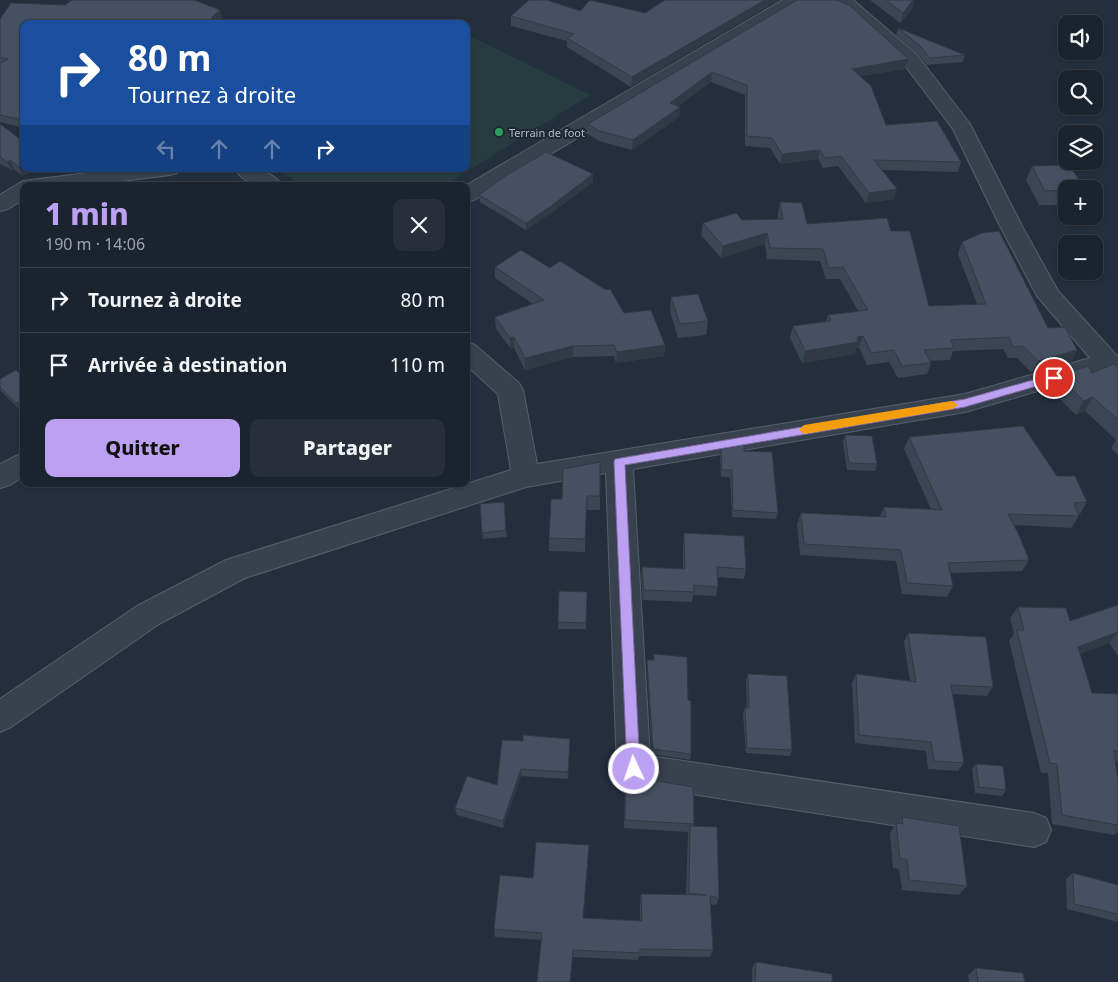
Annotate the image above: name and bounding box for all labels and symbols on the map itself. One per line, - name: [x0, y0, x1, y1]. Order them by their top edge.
- place label: Terrain de foot: [509, 125, 585, 140]
- marker: Terrain de foot: [493, 126, 505, 138]
- pin: [1033, 357, 1075, 399]
- position arrow: [607, 742, 659, 794]

